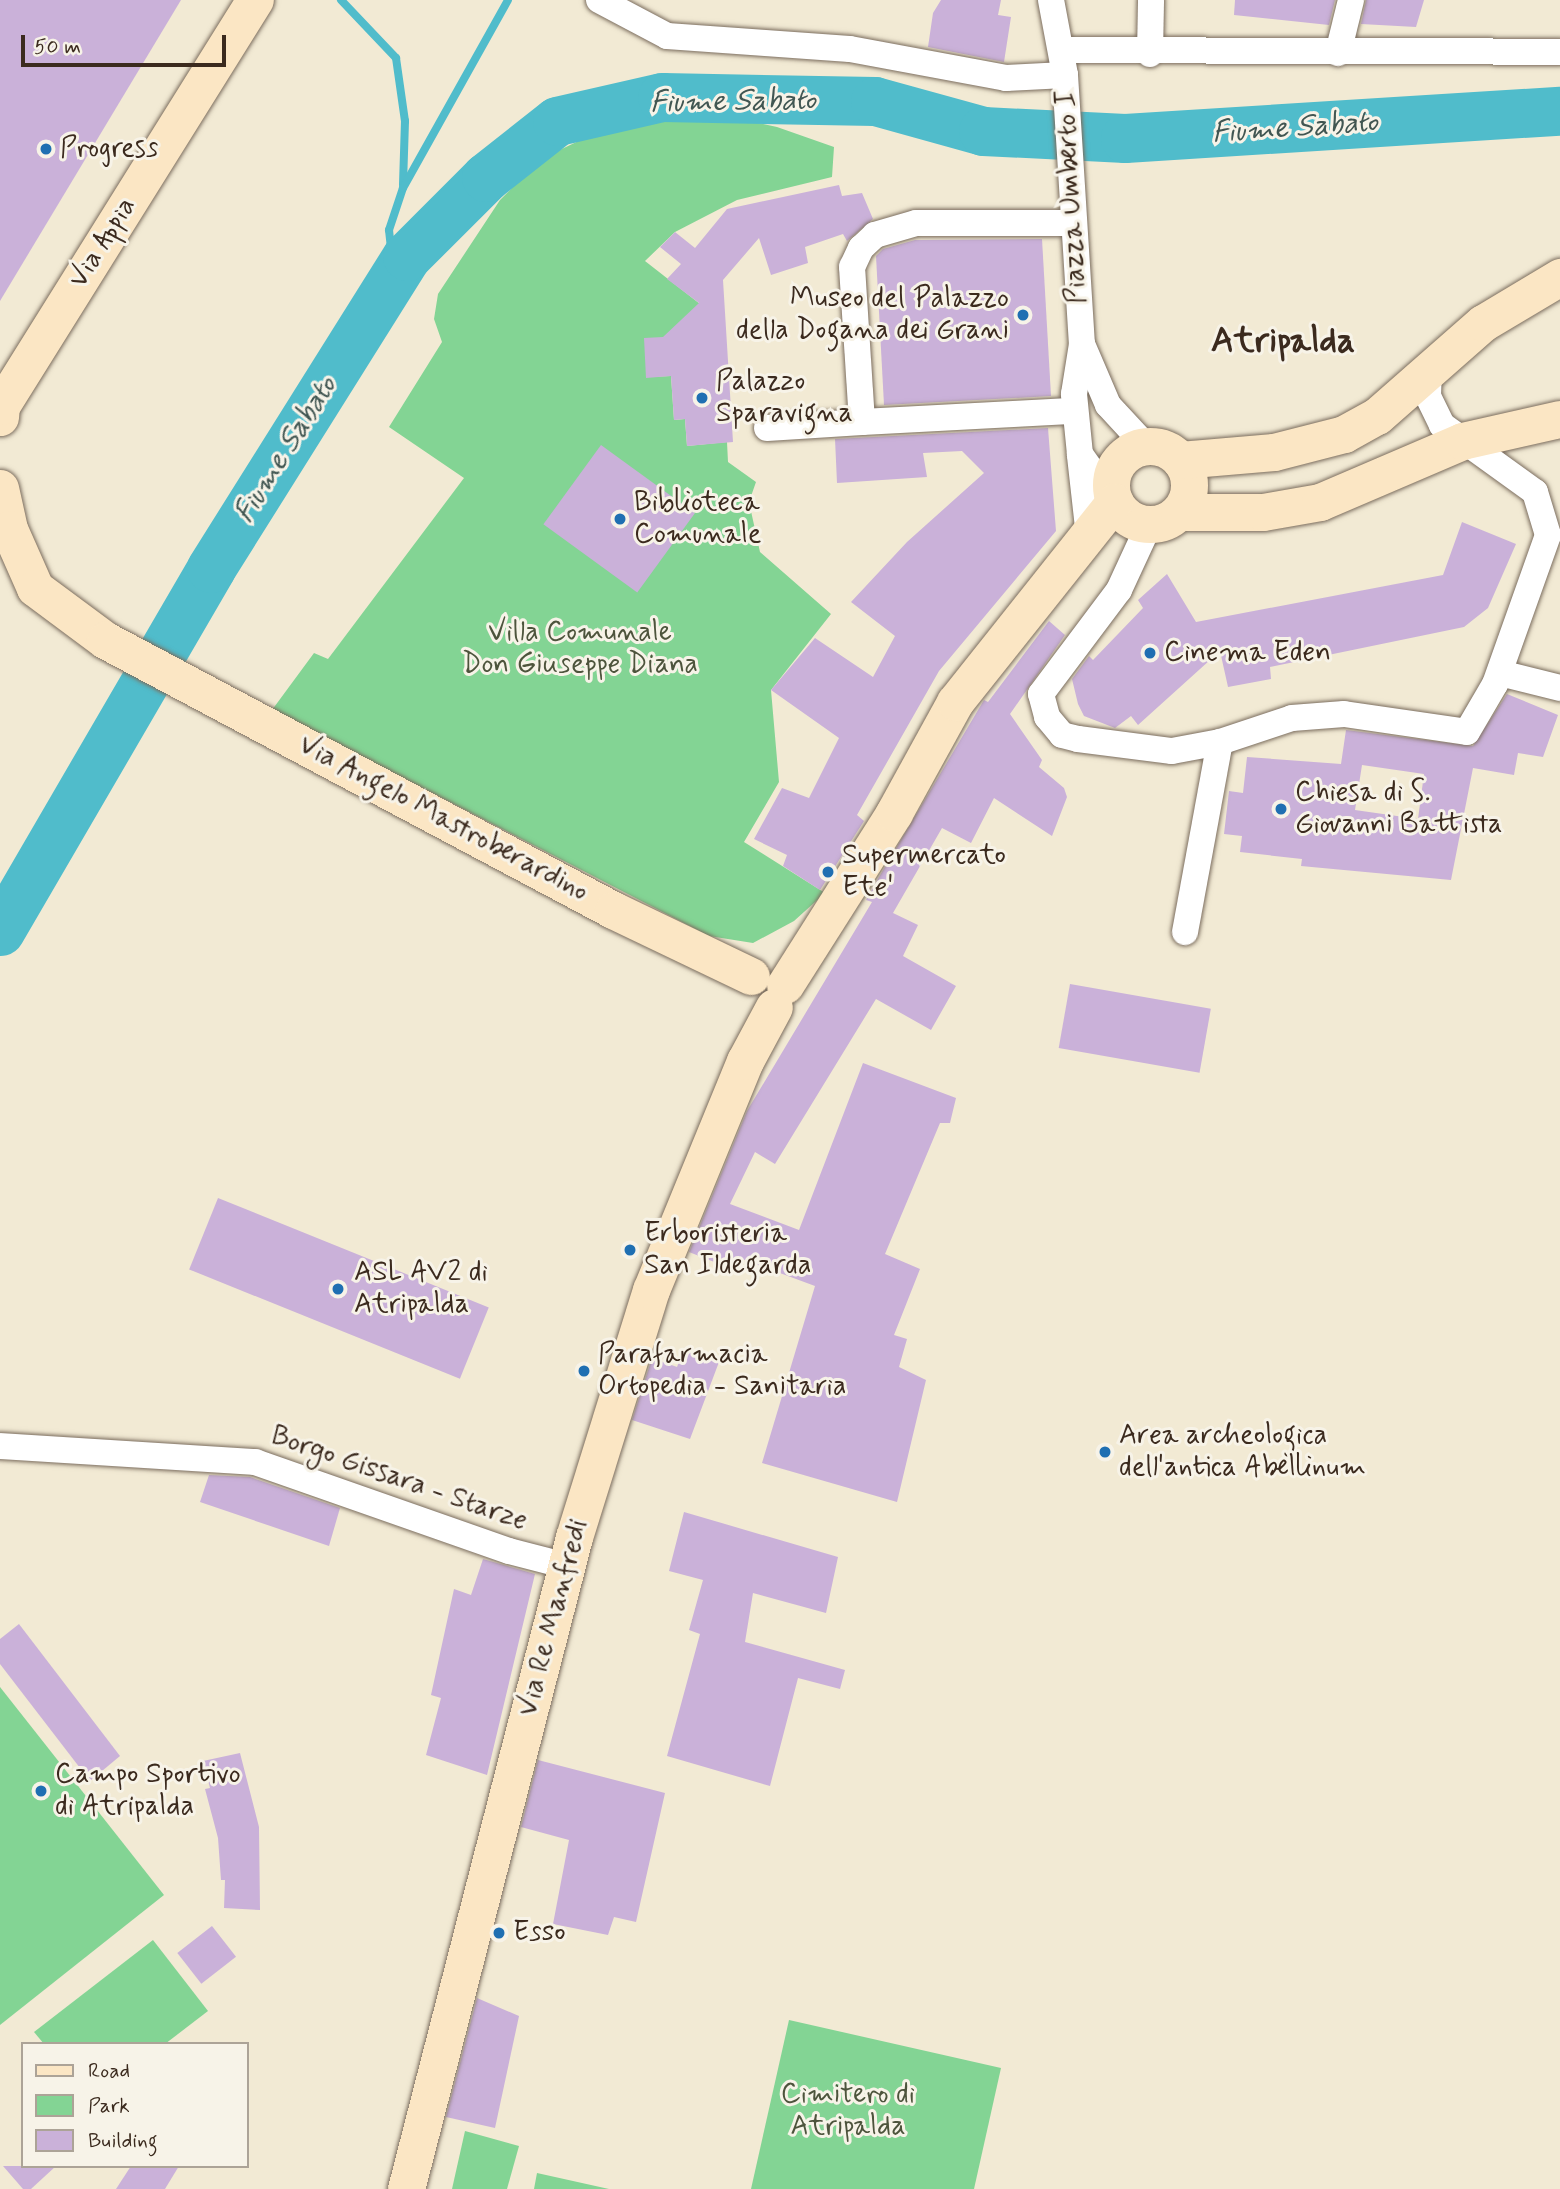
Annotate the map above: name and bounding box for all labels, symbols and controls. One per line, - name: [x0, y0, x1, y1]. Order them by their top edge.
- scale bar: [24, 21, 229, 65]
- text: 50 m: [34, 33, 81, 61]
- water label: Fiume Sabato: [647, 83, 819, 121]
- street label: Piazza Umberto I: [1050, 90, 1094, 304]
- water label: Fiume Sabato: [1208, 104, 1382, 152]
- place label: Progress: [60, 132, 158, 166]
- marker: Progress: [38, 141, 54, 157]
- street label: Via Appia: [62, 191, 144, 295]
- place label: Museo del Palazzo della Dogana dei Grani: [733, 282, 1009, 348]
- marker: Museo del Palazzo della Dogana dei Grani: [1015, 307, 1031, 323]
- district label: Atripalda: [1211, 320, 1355, 362]
- place label: Palazzo Sparavigna: [716, 365, 853, 431]
- water label: Fiume Sabato: [225, 368, 347, 532]
- marker: Palazzo Sparavigna: [694, 390, 710, 406]
- place label: Biblioteca Comunale: [634, 486, 762, 552]
- marker: Biblioteca Comunale: [612, 511, 628, 527]
- park label: Villa Comunale Don Giuseppe Diana: [465, 616, 695, 682]
- place label: Cinema Eden: [1164, 636, 1331, 670]
- marker: Cinema Eden: [1142, 645, 1158, 661]
- street label: Via Angelo Mastroberardino: [294, 729, 592, 909]
- place label: Chiesa di S. Giovanni Battista: [1295, 776, 1499, 842]
- marker: Chiesa di S. Giovanni Battista: [1273, 801, 1289, 817]
- place label: Supermercato Ete': [842, 839, 1006, 905]
- marker: Supermercato Ete': [820, 864, 836, 880]
- place label: Erboristeria San Ildegarda: [644, 1217, 817, 1283]
- marker: Erboristeria San Ildegarda: [622, 1242, 638, 1258]
- place label: ASL AV2 di Atripalda: [354, 1256, 487, 1322]
- marker: ASL AV2 di Atripalda: [328, 1279, 348, 1299]
- place label: Parafarmacia Ortopedia - Sanitaria: [598, 1338, 847, 1404]
- marker: Parafarmacia Ortopedia - Sanitaria: [576, 1363, 592, 1379]
- street label: Borgo Gissara - Starze: [265, 1419, 533, 1539]
- place label: Area archeologica dell'antica Abellinum: [1119, 1419, 1366, 1485]
- marker: Area archeologica dell'antica Abellinum: [1097, 1444, 1113, 1460]
- street label: Via Re Manfredi: [513, 1520, 595, 1716]
- place label: Campo Sportivo di Atripalda: [55, 1758, 242, 1824]
- marker: Campo Sportivo di Atripalda: [33, 1783, 49, 1799]
- place label: Esso: [513, 1916, 566, 1950]
- marker: Esso: [491, 1925, 507, 1941]
- legend: [21, 2042, 248, 2168]
- text: Road: [88, 2057, 130, 2085]
- park label: Cimitero di Atripalda: [781, 2078, 915, 2144]
- text: Park: [88, 2092, 130, 2120]
- text: Building: [88, 2127, 158, 2155]

